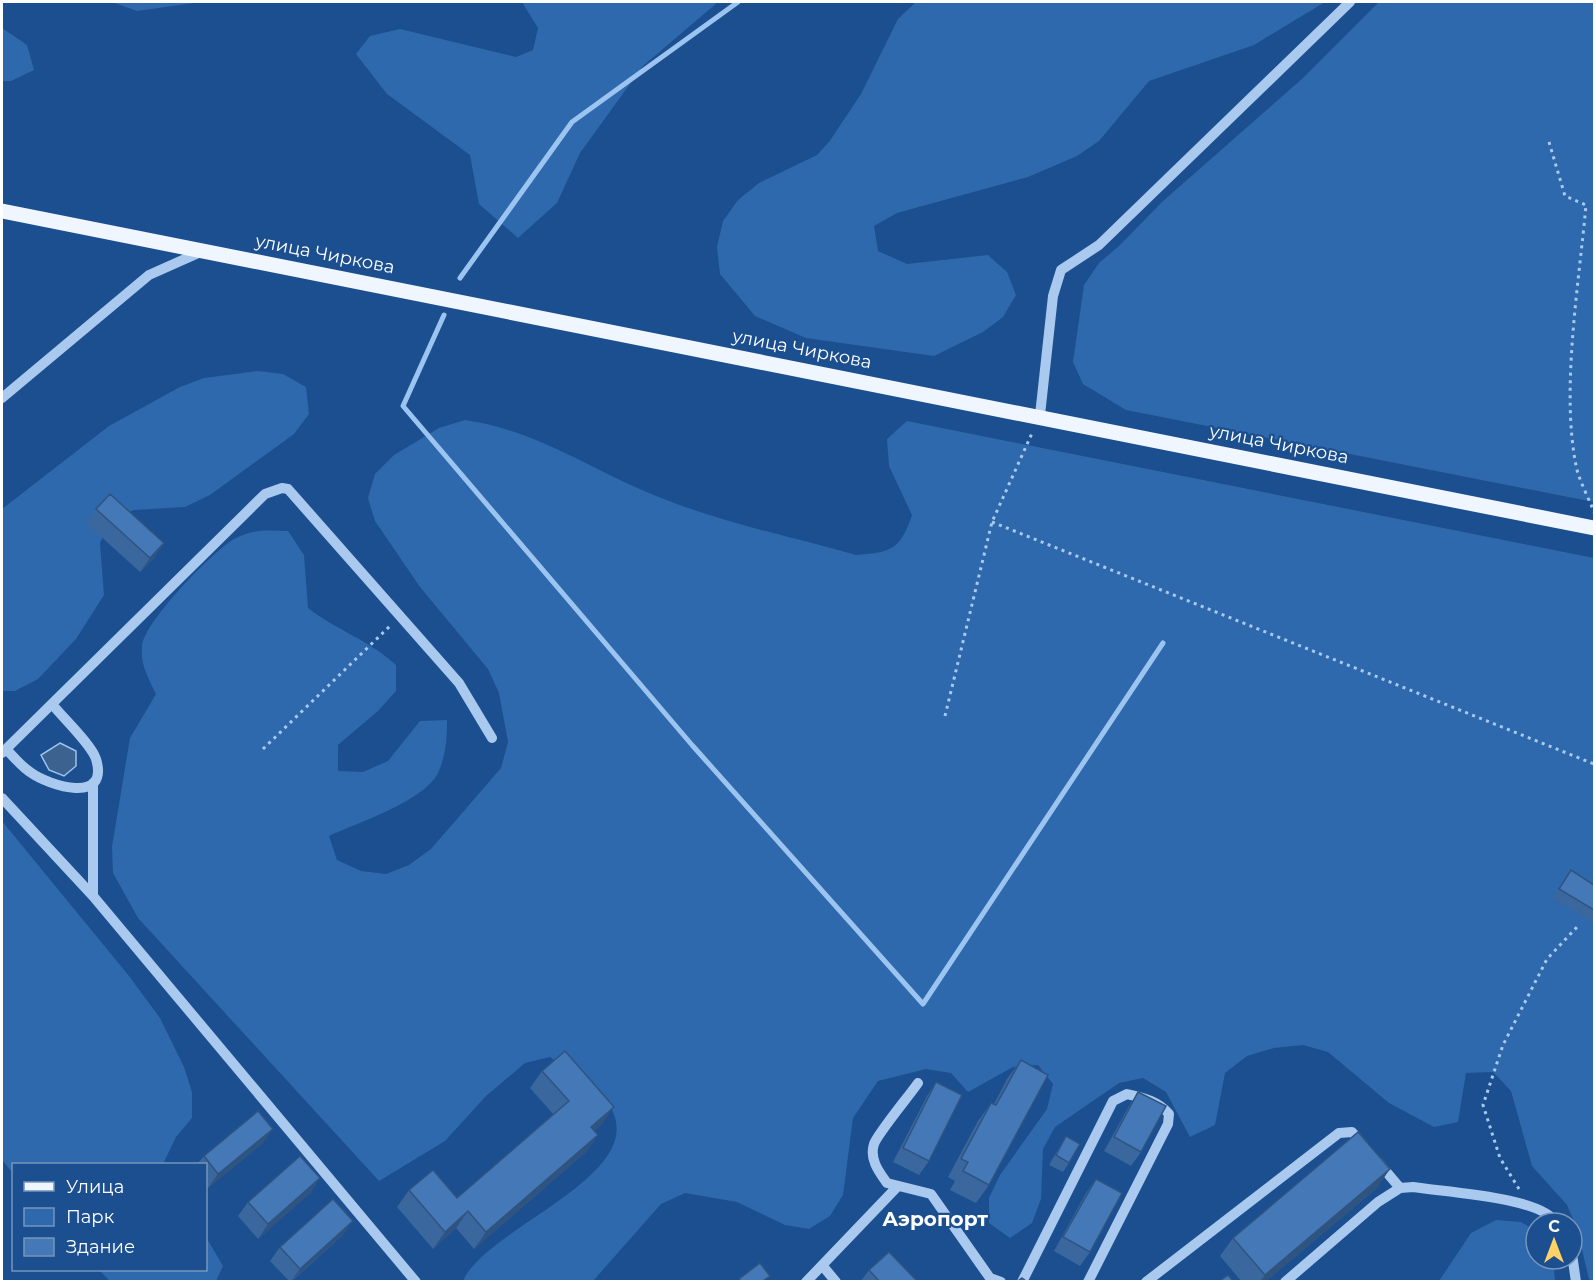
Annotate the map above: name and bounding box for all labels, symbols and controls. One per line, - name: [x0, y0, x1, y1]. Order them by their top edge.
- street label: улица Чиркова: [252, 230, 397, 278]
- street label: улица Чиркова: [729, 325, 874, 373]
- street label: улица Чиркова: [1206, 420, 1351, 468]
- legend: [12, 1163, 207, 1271]
- text: Улица: [66, 1176, 124, 1198]
- text: Парк: [66, 1206, 115, 1228]
- district label: Аэропорт: [882, 1207, 988, 1231]
- north arrow: [1524, 1211, 1584, 1271]
- text: С: [1548, 1217, 1560, 1236]
- text: Здание: [66, 1236, 135, 1258]

